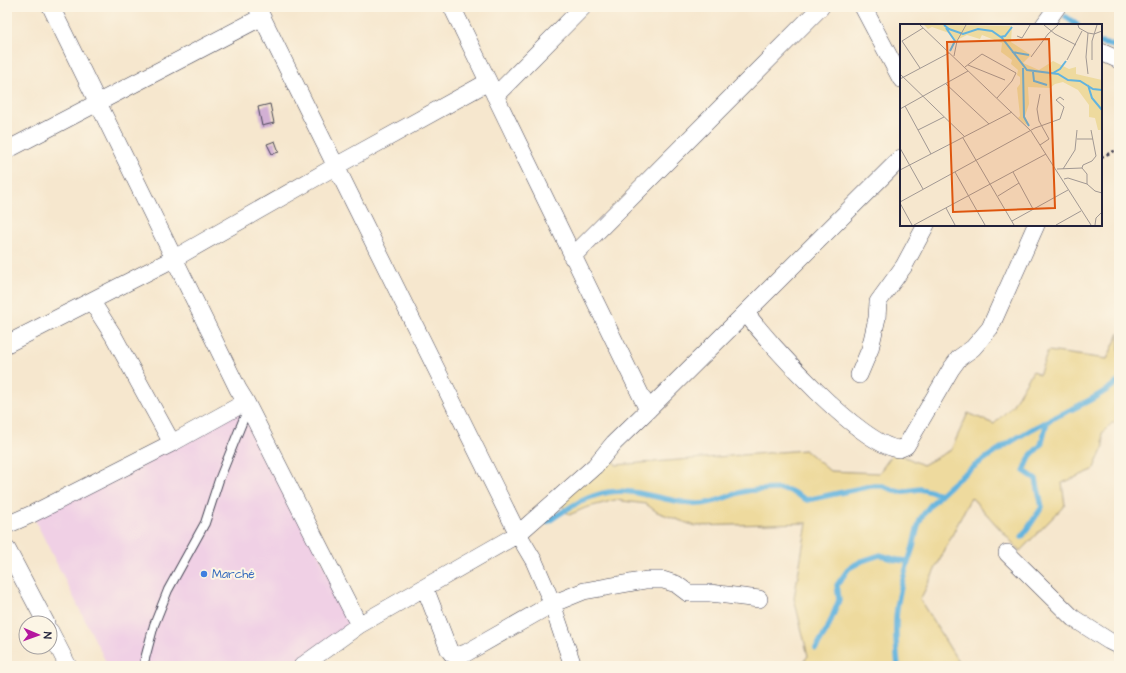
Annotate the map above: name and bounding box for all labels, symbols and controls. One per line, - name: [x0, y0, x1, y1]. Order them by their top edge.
- inset map: [900, 24, 1102, 226]
- place label: Marché: [212, 566, 255, 583]
- marker: Marché: [199, 569, 209, 579]
- north arrow: [18, 615, 58, 655]
- text: N: [40, 632, 55, 639]

